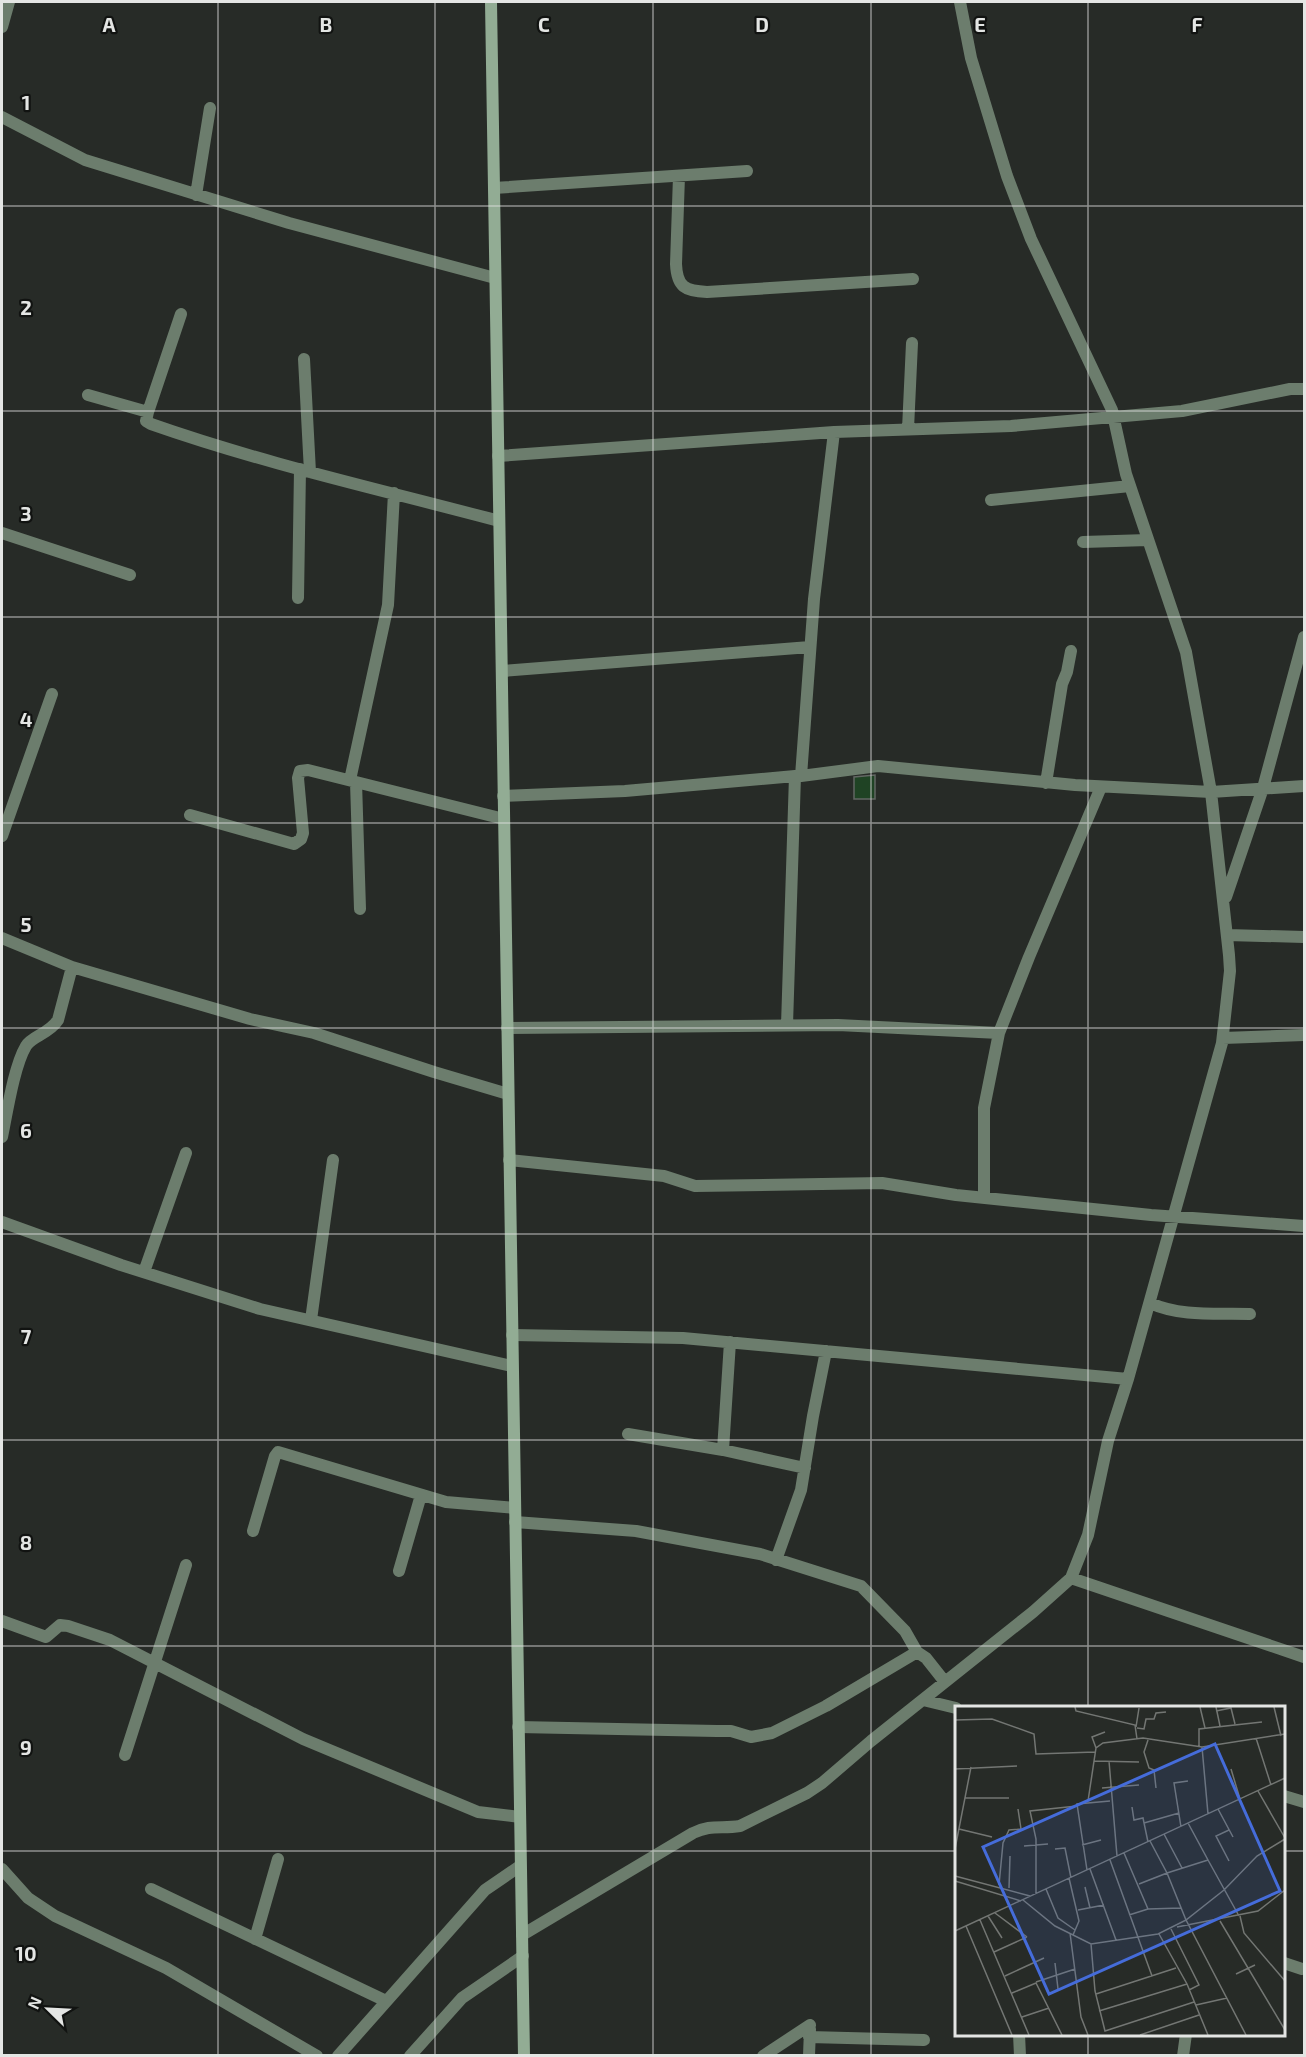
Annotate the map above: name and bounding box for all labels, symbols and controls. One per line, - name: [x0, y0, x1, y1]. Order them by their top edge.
- text: A: [102, 12, 116, 36]
- text: B: [320, 12, 332, 36]
- text: C: [538, 12, 550, 36]
- text: D: [755, 12, 769, 36]
- text: E: [974, 12, 986, 36]
- text: F: [1191, 12, 1203, 36]
- text: 1: [22, 90, 30, 114]
- text: 2: [20, 295, 32, 319]
- text: 3: [20, 501, 32, 525]
- text: 4: [20, 707, 33, 731]
- text: 5: [20, 912, 32, 936]
- text: 6: [20, 1118, 32, 1142]
- text: 7: [21, 1324, 32, 1348]
- text: 8: [20, 1530, 32, 1554]
- inset map: [955, 1706, 1285, 2036]
- text: 9: [20, 1735, 32, 1759]
- text: 10: [15, 1941, 37, 1965]
- north arrow: [18, 1979, 78, 2039]
- text: N: [23, 1994, 45, 2012]

